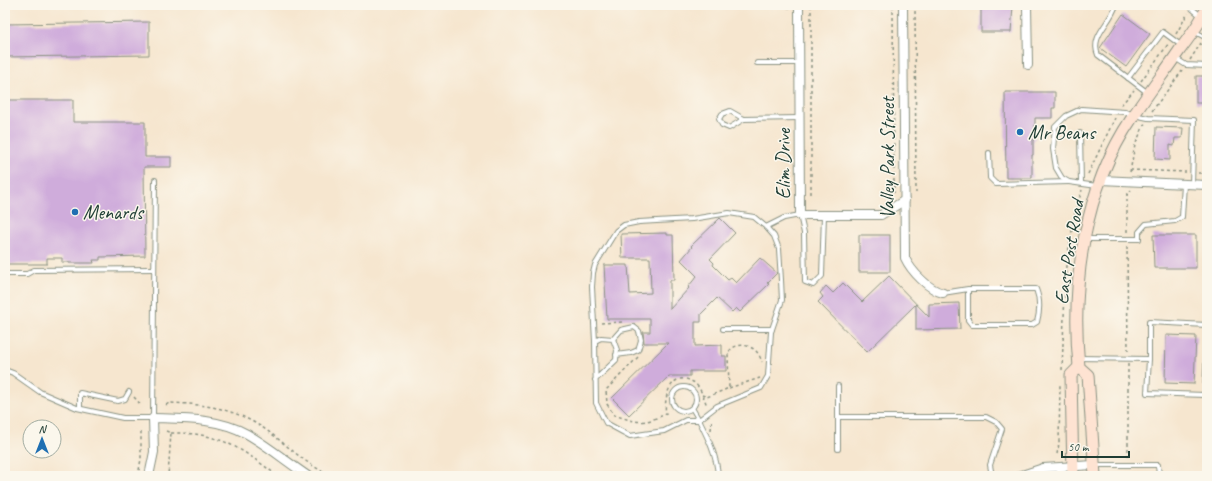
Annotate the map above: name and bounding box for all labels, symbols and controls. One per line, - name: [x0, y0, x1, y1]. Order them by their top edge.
- street label: Valley Park Street: [875, 95, 900, 219]
- place label: Mr Beans: [1028, 120, 1097, 145]
- street label: Elim Drive: [771, 127, 796, 199]
- marker: Mr Beans: [1015, 127, 1025, 137]
- street label: East Post Road: [1048, 195, 1090, 306]
- place label: Menards: [83, 200, 145, 225]
- marker: Menards: [70, 207, 80, 217]
- north arrow: [22, 419, 62, 459]
- text: N: [39, 422, 48, 436]
- scale bar: [1062, 433, 1129, 459]
- text: 50 m: [1068, 439, 1090, 455]

